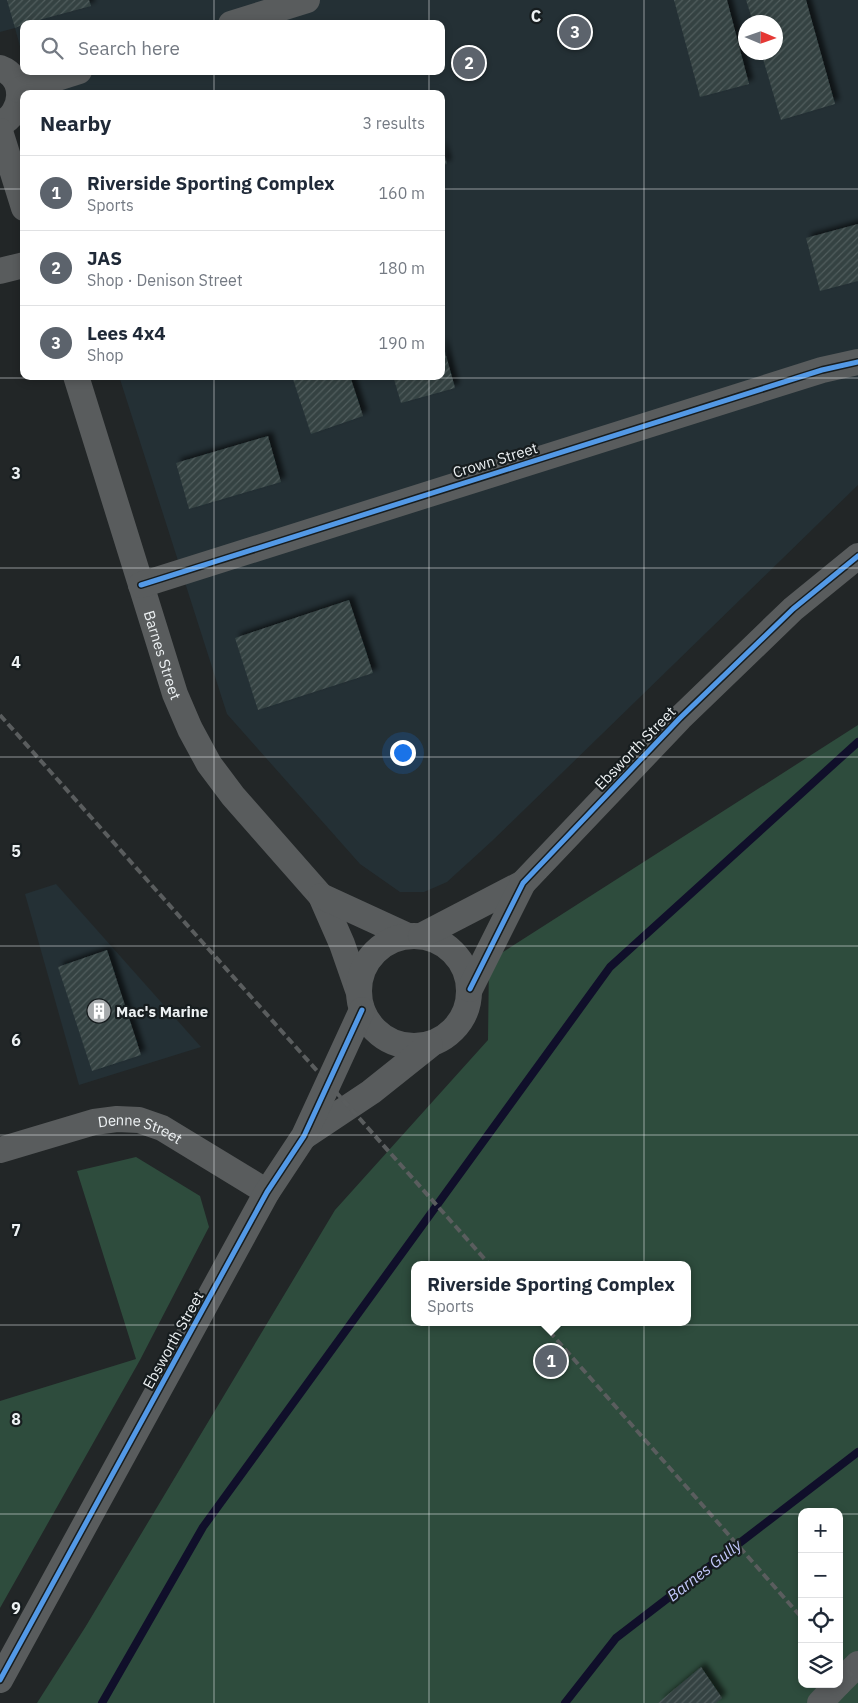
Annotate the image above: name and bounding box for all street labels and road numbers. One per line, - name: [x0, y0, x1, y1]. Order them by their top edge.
- street label: Crown Street: [450, 438, 540, 482]
- street label: Barnes Street: [140, 608, 186, 702]
- street label: Ebsworth Street: [590, 702, 680, 794]
- street label: Denne Street: [96, 1109, 186, 1148]
- street label: Ebsworth Street: [138, 1288, 208, 1392]

